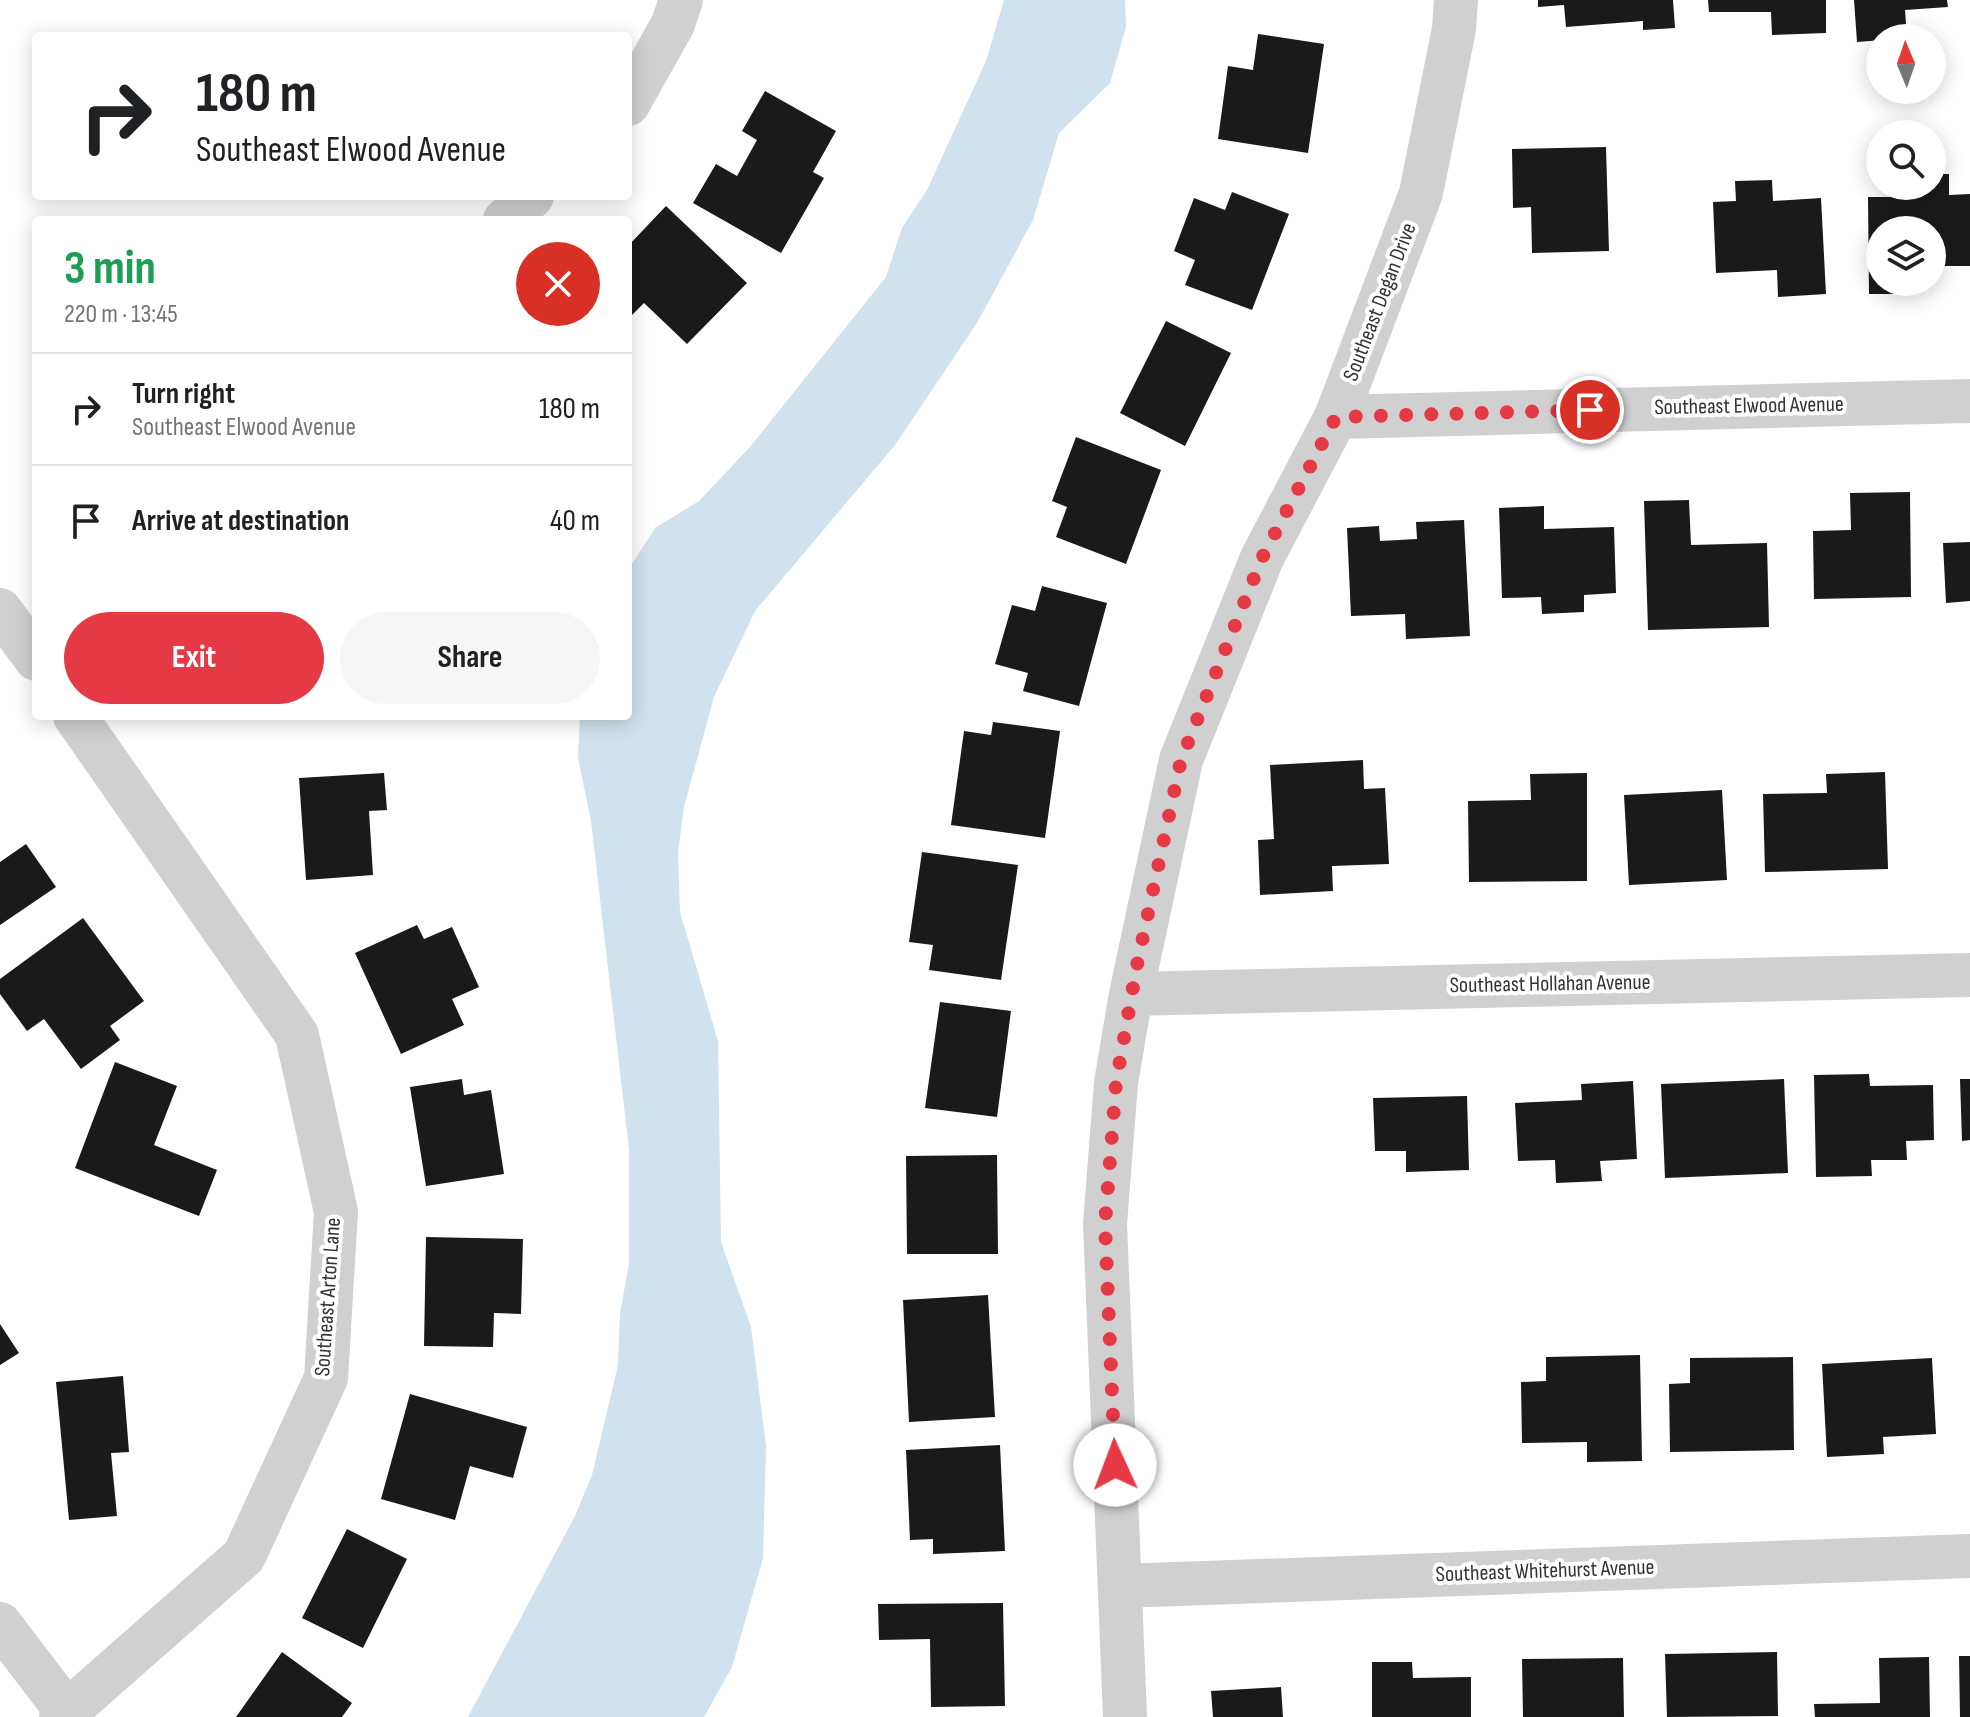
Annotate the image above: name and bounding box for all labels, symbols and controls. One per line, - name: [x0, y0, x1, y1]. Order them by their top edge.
- north arrow: [1866, 24, 1946, 104]
- map controls: [1866, 24, 1946, 296]
- text: 180 m: [196, 61, 317, 128]
- icon: right: [64, 64, 168, 168]
- button: search: [1866, 120, 1946, 200]
- text: Southeast Elwood Avenue: [196, 129, 506, 172]
- button: layers: [1866, 216, 1946, 296]
- street label: Southeast Degan Drive: [1337, 219, 1423, 385]
- text: 3 min: [64, 240, 156, 297]
- button: close: [516, 242, 600, 326]
- text: 220 m · 13:45: [64, 299, 178, 330]
- text: Turn right: [132, 376, 235, 412]
- pin: [1556, 376, 1624, 444]
- icon: right: [64, 387, 108, 431]
- icon: arrive: [1568, 388, 1612, 432]
- text: 180 m: [539, 391, 600, 427]
- street label: Southeast Elwood Avenue: [1654, 391, 1844, 421]
- text: Southeast Elwood Avenue: [132, 412, 356, 443]
- icon: arrive: [64, 499, 108, 543]
- text: Arrive at destination: [132, 503, 349, 539]
- text: 40 m: [550, 503, 600, 539]
- button: Exit: [64, 612, 324, 704]
- button: Share: [340, 612, 600, 704]
- street label: Southeast Hollahan Avenue: [1449, 969, 1651, 999]
- street label: Southeast Arton Lane: [309, 1217, 347, 1377]
- position arrow: [1073, 1423, 1157, 1507]
- street label: Southeast Whitehurst Avenue: [1435, 1554, 1655, 1588]

